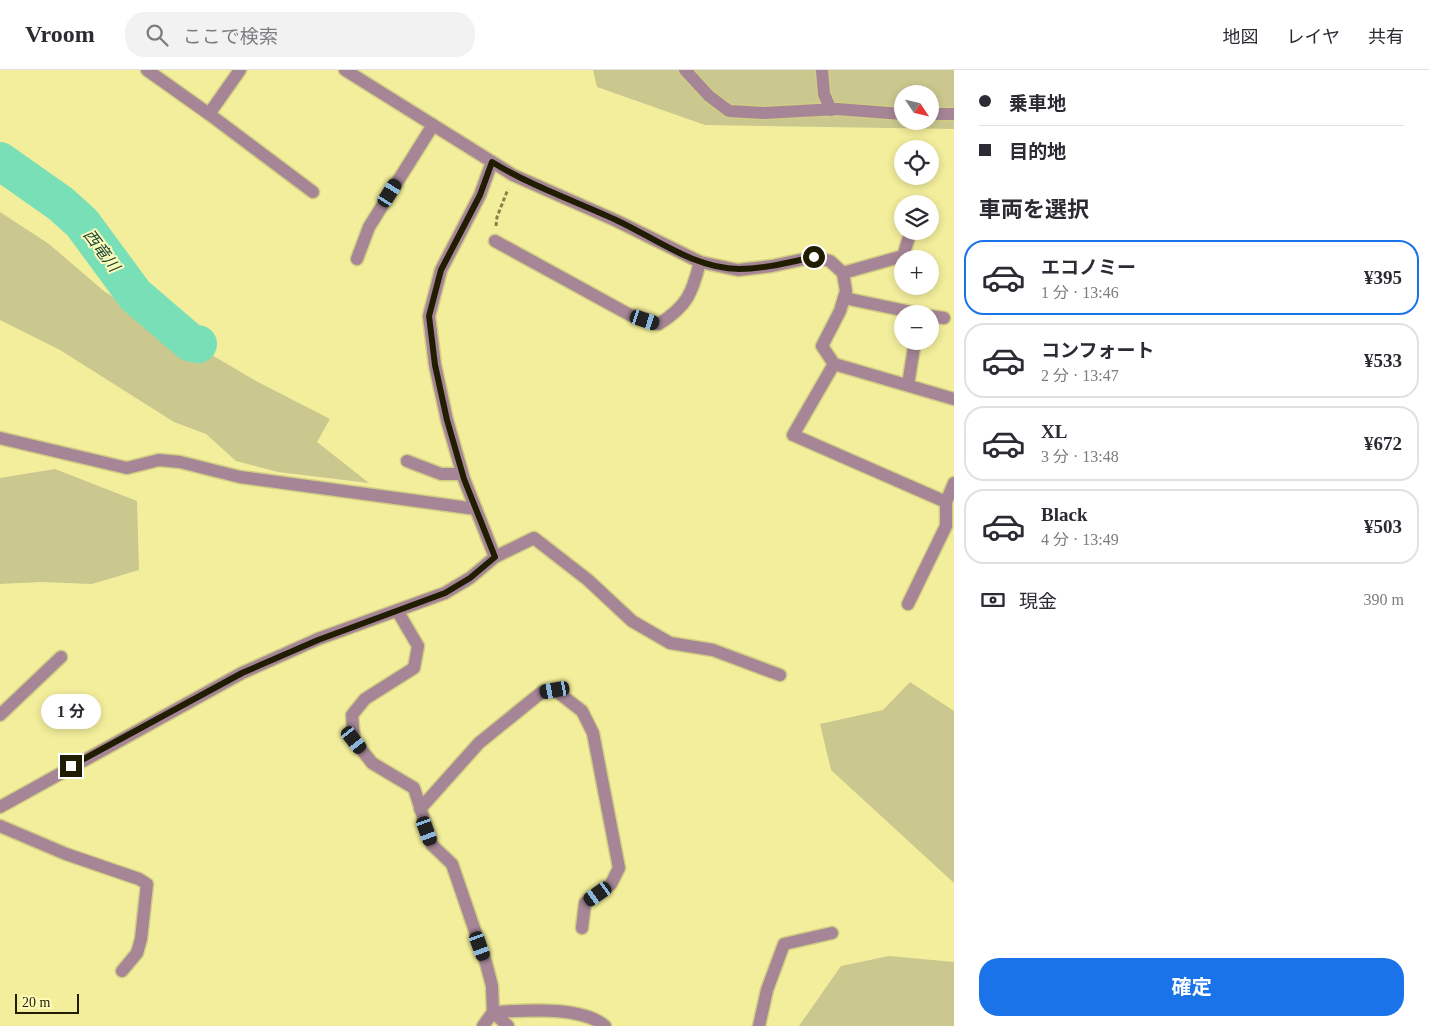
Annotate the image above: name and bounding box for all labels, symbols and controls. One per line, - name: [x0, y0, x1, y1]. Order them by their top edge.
- search box: [125, 12, 475, 57]
- text: Vroom: [25, 21, 95, 47]
- icon: search: [143, 21, 171, 49]
- text: ここで検索: [183, 26, 278, 47]
- text: 地図: [1223, 27, 1259, 47]
- text: レイヤ: [1287, 27, 1340, 47]
- text: 共有: [1368, 27, 1404, 47]
- north arrow: [894, 85, 939, 130]
- map controls: [894, 85, 939, 350]
- text: 乗車地: [1009, 93, 1066, 114]
- button: locate: [894, 140, 939, 185]
- text: 目的地: [1009, 141, 1066, 162]
- car: [375, 176, 404, 210]
- button: layers: [894, 195, 939, 240]
- text: 車両を選択: [979, 197, 1089, 222]
- water label: 西竜川: [80, 226, 124, 276]
- route start: [803, 246, 825, 268]
- button: +: [894, 250, 939, 295]
- icon: car: [981, 255, 1026, 300]
- text: エコノミー: [1041, 257, 1136, 278]
- text: ¥395: [1364, 267, 1402, 288]
- text: 1 分 · 13:46: [1041, 284, 1119, 301]
- button: −: [894, 305, 939, 350]
- car: [628, 308, 661, 332]
- icon: car: [981, 338, 1026, 383]
- text: コンフォート: [1041, 340, 1154, 361]
- text: ¥533: [1364, 350, 1402, 371]
- text: 2 分 · 13:47: [1041, 367, 1119, 384]
- icon: car: [981, 421, 1026, 466]
- text: XL: [1041, 421, 1067, 442]
- text: ¥672: [1364, 433, 1402, 454]
- text: 3 分 · 13:48: [1041, 448, 1119, 465]
- icon: car: [981, 504, 1026, 549]
- text: Black: [1041, 504, 1087, 525]
- text: ¥503: [1364, 516, 1402, 537]
- text: 4 分 · 13:49: [1041, 531, 1119, 548]
- icon: cash: [979, 586, 1007, 614]
- text: 現金: [1019, 591, 1057, 612]
- text: 390 m: [1364, 591, 1404, 608]
- car: [538, 680, 571, 700]
- callout: 1 分: [41, 694, 101, 728]
- text: 1 分: [57, 703, 85, 720]
- car: [338, 724, 369, 756]
- route end: [60, 755, 82, 777]
- car: [414, 814, 439, 848]
- car: [581, 879, 614, 909]
- car: [467, 929, 492, 963]
- button: 確定: [979, 958, 1404, 1016]
- scale bar: [15, 991, 79, 1014]
- text: 20 m: [22, 995, 50, 1010]

